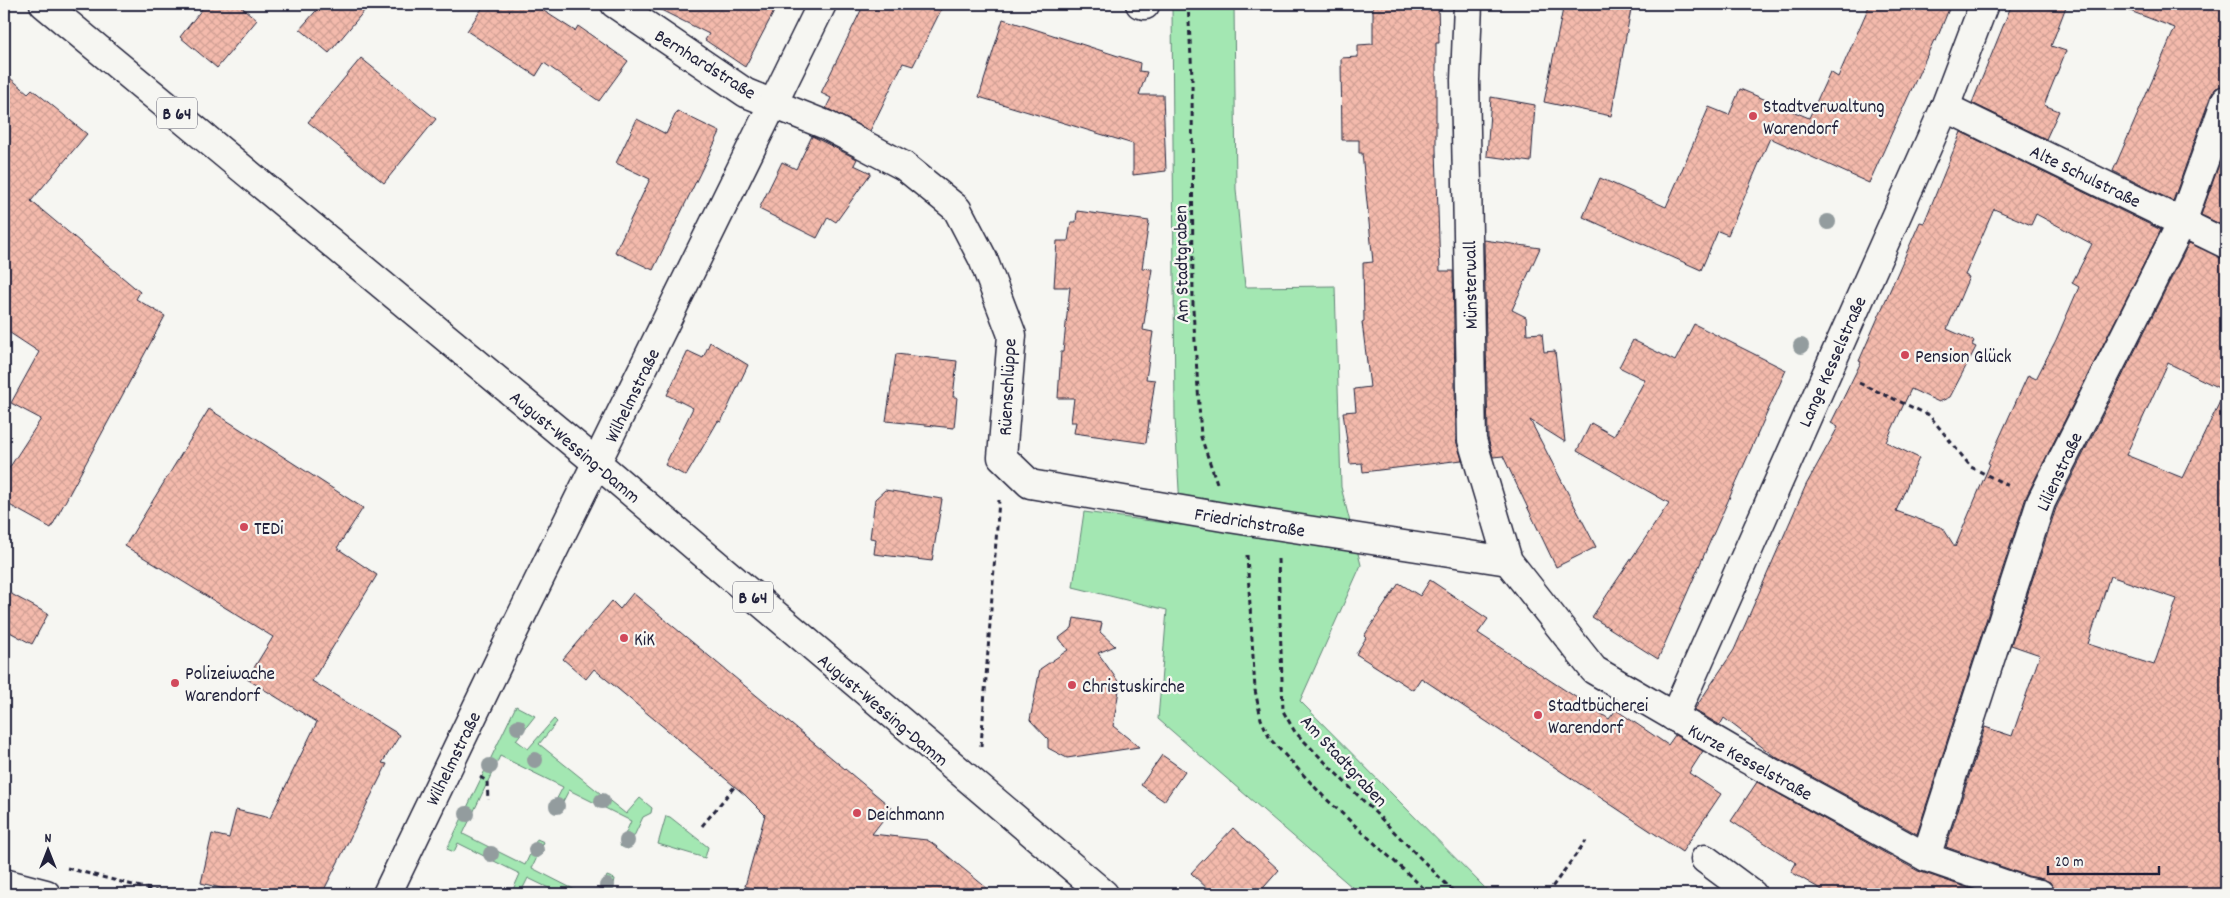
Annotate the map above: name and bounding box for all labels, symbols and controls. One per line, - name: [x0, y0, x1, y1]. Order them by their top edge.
- street label: Bernhardstraße: [648, 24, 760, 108]
- place label: Stadtverwaltung Warendorf: [1763, 95, 1885, 144]
- road number: B 64: [157, 98, 197, 128]
- marker: Stadtverwaltung Warendorf: [1747, 110, 1759, 122]
- street label: Alte Schulstraße: [2024, 140, 2144, 217]
- street label: Am Stadtgraben: [1169, 205, 1198, 323]
- street label: Münsterwall: [1458, 240, 1487, 330]
- street label: Lange Kesselstraße: [1793, 293, 1875, 432]
- street label: Rüenschlüppe: [993, 338, 1026, 437]
- street label: Wilhelmstraße: [600, 345, 669, 448]
- place label: Pension Glück: [1915, 345, 2012, 372]
- marker: Pension Glück: [1899, 349, 1911, 361]
- street label: August-Wessing-Damm: [502, 386, 645, 512]
- street label: Lilienstraße: [2031, 428, 2091, 517]
- street label: Friedrichstraße: [1192, 502, 1307, 547]
- place label: TEDi: [254, 517, 284, 544]
- marker: TEDi: [238, 521, 250, 533]
- road number: B 64: [733, 582, 773, 612]
- place label: KiK: [634, 628, 655, 655]
- marker: KiK: [618, 632, 630, 644]
- street label: August-Wessing-Damm: [810, 649, 953, 775]
- place label: Polizeiwache Warendorf: [185, 662, 275, 711]
- place label: Christuskirche: [1082, 675, 1185, 702]
- marker: Polizeiwache Warendorf: [169, 677, 181, 689]
- marker: Christuskirche: [1066, 679, 1078, 691]
- place label: Stadtbücherei Warendorf: [1548, 694, 1649, 743]
- street label: Wilhelmstraße: [421, 708, 490, 811]
- marker: Stadtbücherei Warendorf: [1532, 709, 1544, 721]
- street label: Am Stadtgraben: [1292, 710, 1392, 815]
- street label: Kurze Kesselstraße: [1682, 719, 1816, 809]
- place label: Deichmann: [867, 803, 945, 830]
- marker: Deichmann: [851, 807, 863, 819]
- north arrow: [22, 826, 72, 876]
- text: N: [45, 829, 52, 849]
- scale bar: [2048, 843, 2159, 875]
- text: 20 m: [2055, 852, 2083, 874]

